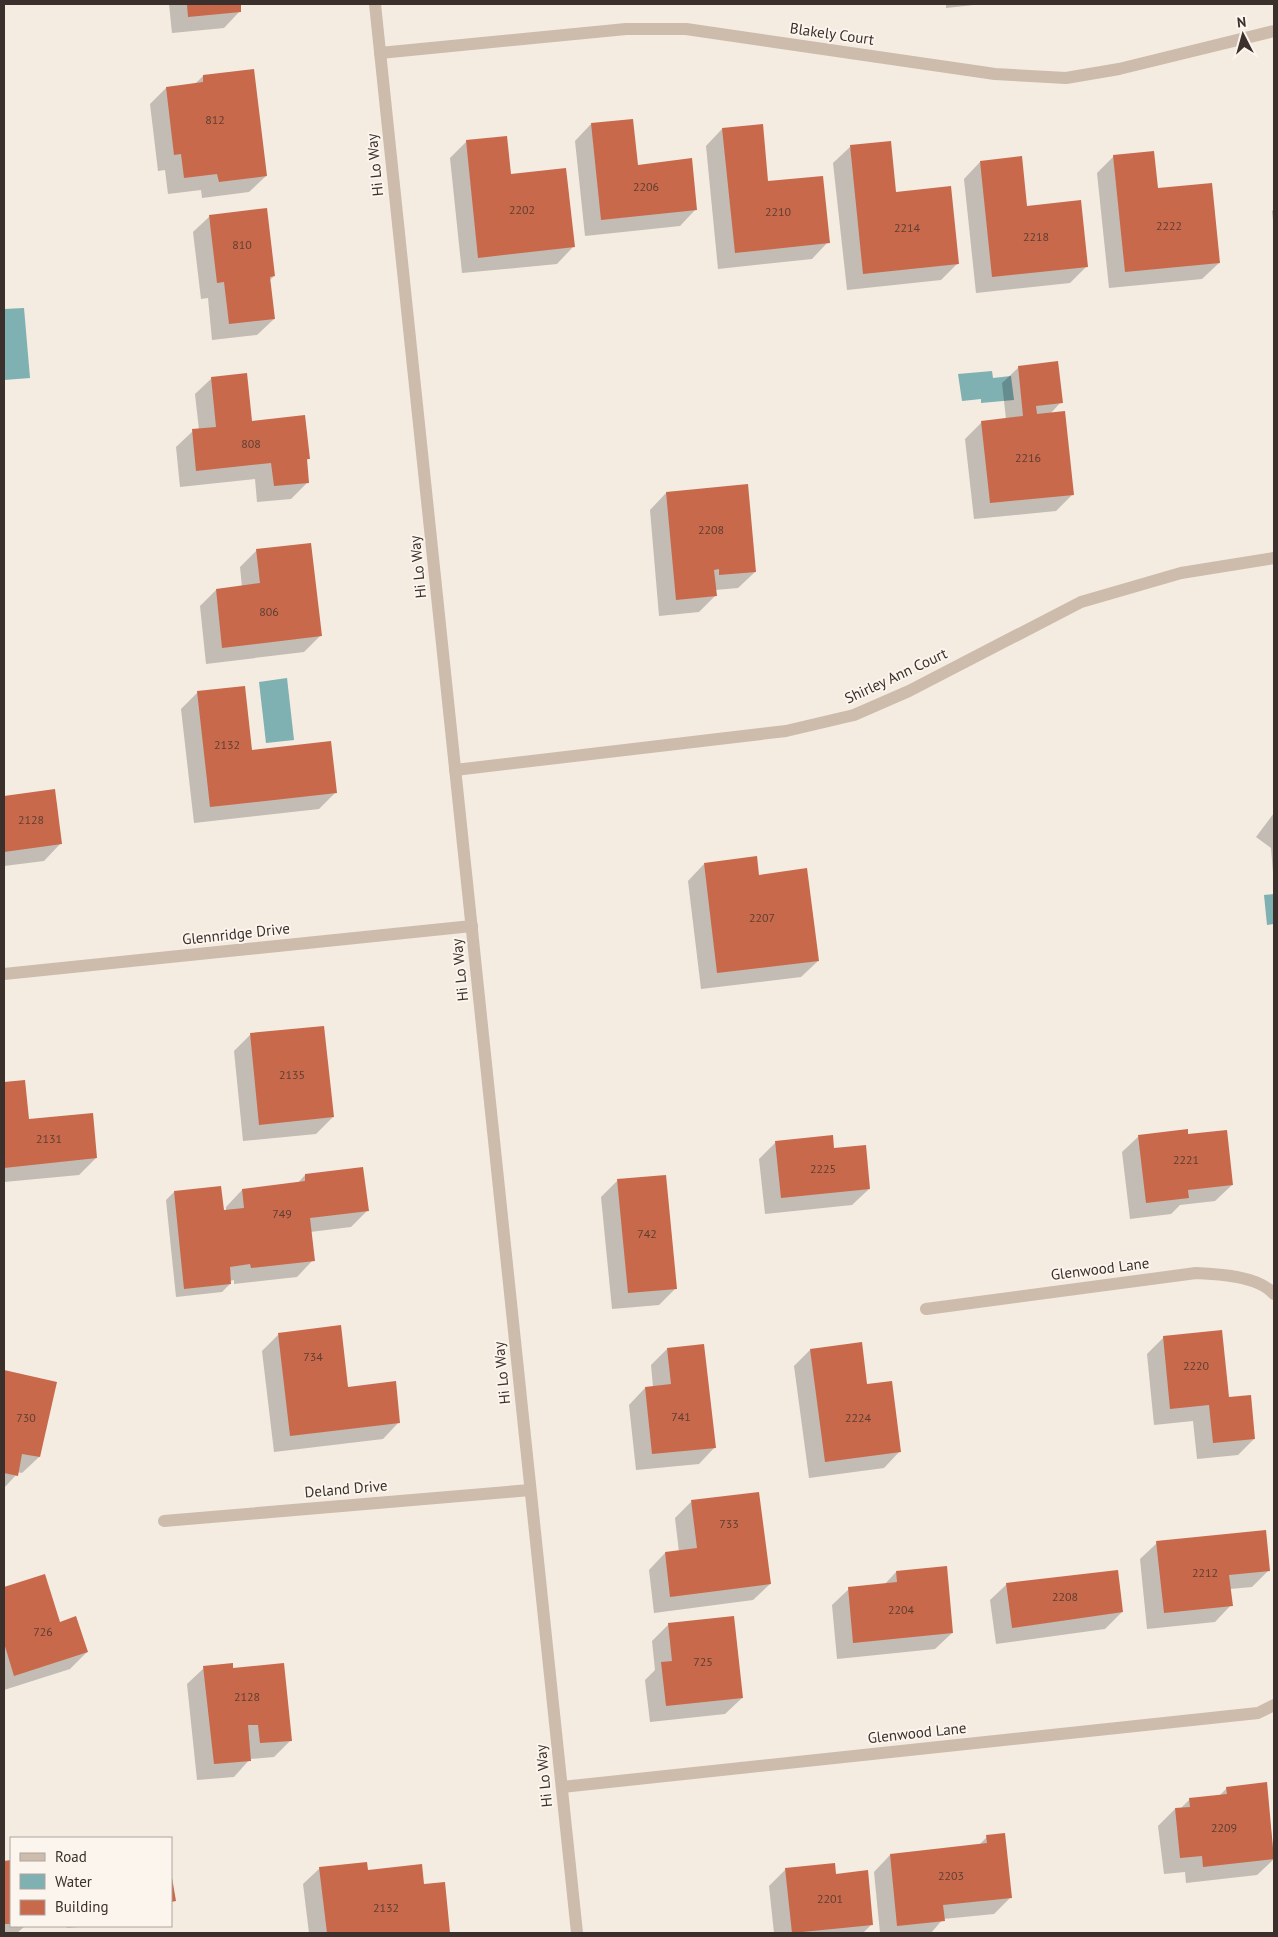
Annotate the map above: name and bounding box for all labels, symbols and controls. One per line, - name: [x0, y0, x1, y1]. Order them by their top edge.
- north arrow: [1218, 10, 1268, 60]
- text: N: [1236, 13, 1247, 32]
- street label: Blakely Court: [789, 18, 875, 49]
- house number: 812: [205, 112, 225, 127]
- street label: Hi Lo Way: [362, 133, 387, 197]
- house number: 2206: [633, 179, 659, 194]
- house number: 2202: [509, 202, 535, 217]
- house number: 2210: [765, 204, 792, 219]
- house number: 2222: [1156, 218, 1182, 233]
- house number: 2214: [894, 220, 921, 235]
- house number: 2218: [1023, 229, 1049, 244]
- house number: 810: [232, 237, 252, 252]
- house number: 808: [241, 436, 261, 451]
- house number: 2216: [1015, 450, 1041, 465]
- house number: 2208: [698, 522, 724, 537]
- street label: Hi Lo Way: [405, 535, 430, 599]
- house number: 806: [259, 604, 279, 619]
- street label: Shirley Ann Court: [842, 643, 950, 708]
- house number: 2132: [214, 737, 240, 752]
- house number: 2128: [18, 812, 44, 827]
- house number: 2207: [749, 910, 775, 925]
- street label: Glennridge Drive: [181, 918, 291, 949]
- street label: Hi Lo Way: [447, 938, 472, 1002]
- house number: 2135: [279, 1067, 305, 1082]
- house number: 2131: [36, 1131, 62, 1146]
- house number: 2221: [1173, 1152, 1199, 1167]
- house number: 2225: [810, 1161, 836, 1176]
- house number: 749: [272, 1206, 292, 1221]
- house number: 742: [637, 1226, 657, 1241]
- street label: Glenwood Lane: [1050, 1253, 1150, 1284]
- street label: Hi Lo Way: [489, 1341, 514, 1405]
- house number: 734: [303, 1349, 323, 1364]
- house number: 2220: [1183, 1358, 1210, 1373]
- house number: 741: [671, 1409, 691, 1424]
- house number: 730: [16, 1410, 36, 1425]
- house number: 2224: [845, 1410, 872, 1425]
- street label: Deland Drive: [304, 1475, 388, 1502]
- house number: 733: [719, 1516, 739, 1531]
- house number: 2212: [1192, 1565, 1218, 1580]
- house number: 2208: [1052, 1589, 1078, 1604]
- house number: 2204: [888, 1602, 915, 1617]
- house number: 726: [33, 1624, 53, 1639]
- house number: 725: [693, 1654, 713, 1669]
- house number: 2128: [234, 1689, 260, 1704]
- street label: Glenwood Lane: [867, 1718, 967, 1747]
- street label: Hi Lo Way: [531, 1744, 556, 1808]
- house number: 2209: [1211, 1820, 1237, 1835]
- legend: [10, 1837, 172, 1927]
- text: Road: [55, 1847, 87, 1866]
- house number: 2203: [938, 1868, 964, 1883]
- text: Water: [55, 1872, 92, 1891]
- house number: 2201: [817, 1891, 843, 1906]
- text: Building: [55, 1897, 109, 1916]
- house number: 2132: [373, 1900, 399, 1915]

